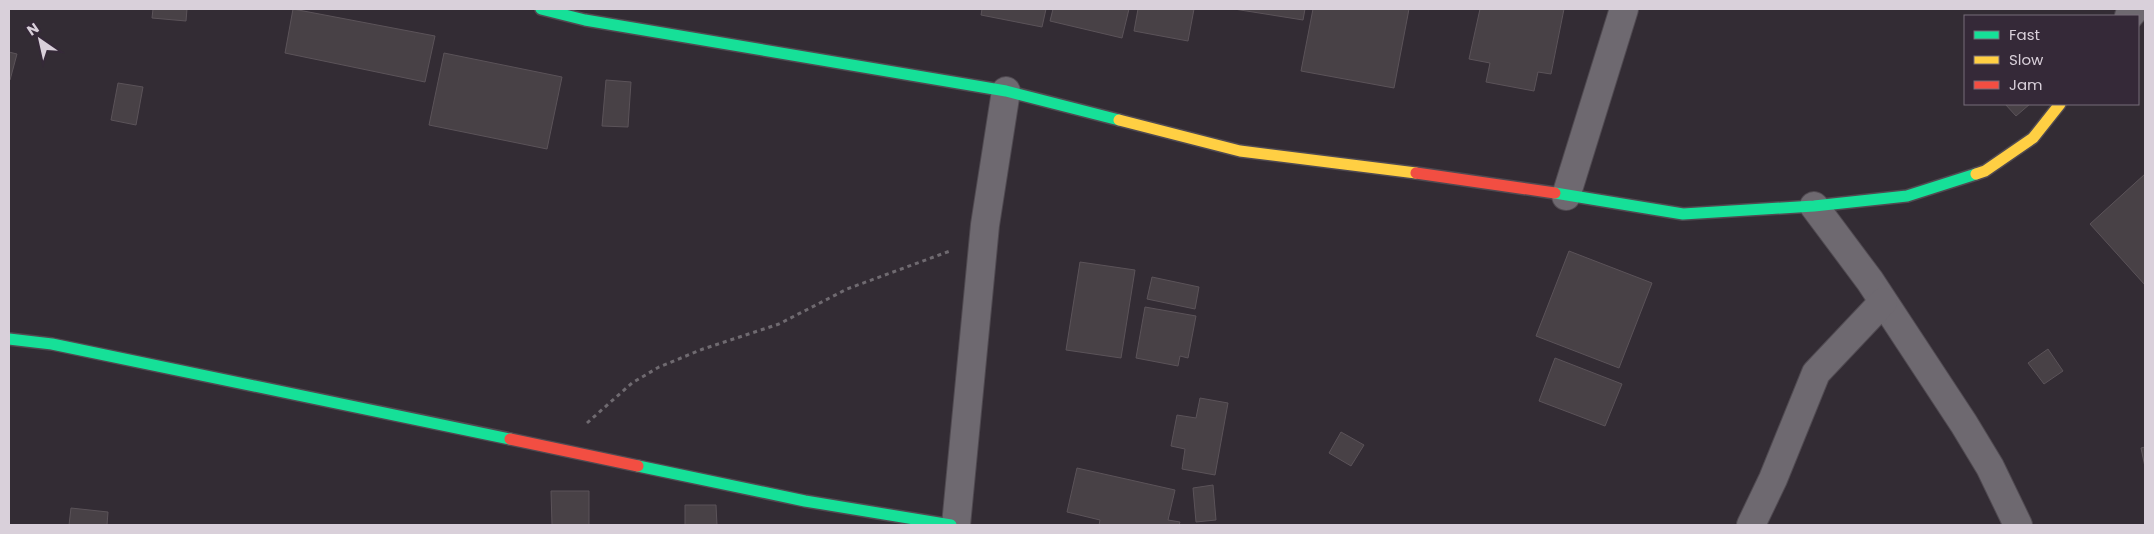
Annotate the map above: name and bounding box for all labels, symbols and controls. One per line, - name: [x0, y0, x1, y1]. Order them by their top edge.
- north arrow: [15, 15, 65, 65]
- legend: [1964, 15, 2139, 105]
- text: N: [23, 18, 43, 40]
- text: Fast: [2009, 24, 2040, 45]
- text: Slow: [2009, 49, 2044, 70]
- text: Jam: [2009, 74, 2043, 95]

